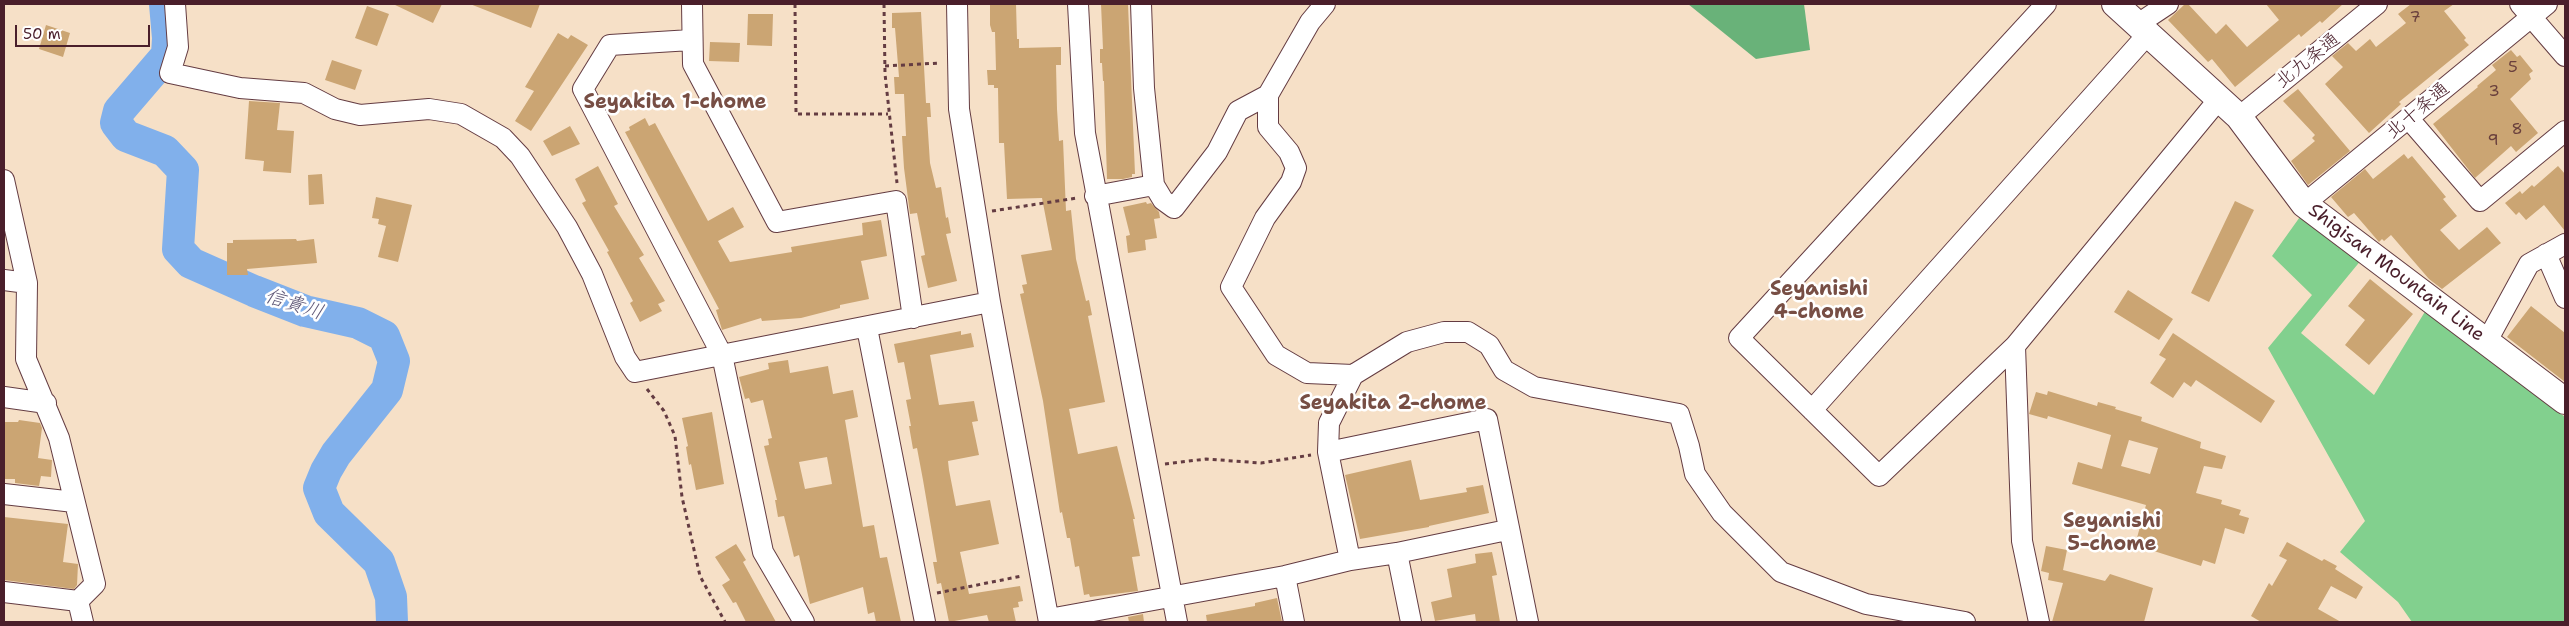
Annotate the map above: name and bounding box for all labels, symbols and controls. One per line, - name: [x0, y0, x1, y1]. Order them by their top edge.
- house number: 7: [2409, 8, 2421, 28]
- scale bar: [18, 15, 152, 47]
- text: 50 m: [23, 24, 61, 44]
- street label: 北九条通: [2271, 28, 2345, 94]
- house number: 5: [2508, 58, 2518, 78]
- street label: 北十条通: [2382, 78, 2454, 144]
- house number: 3: [2488, 82, 2500, 102]
- district label: Seyakita 1-chome: [584, 91, 766, 115]
- house number: 8: [2511, 120, 2523, 140]
- house number: 9: [2487, 131, 2499, 151]
- street label: Shigisan Mountain Line: [2303, 199, 2489, 347]
- district label: Seyanishi 4-chome: [1770, 278, 1868, 325]
- water label: 信貴川: [262, 284, 326, 326]
- district label: Seyakita 2-chome: [1299, 392, 1487, 416]
- district label: Seyanishi 5-chome: [2063, 510, 2161, 557]

